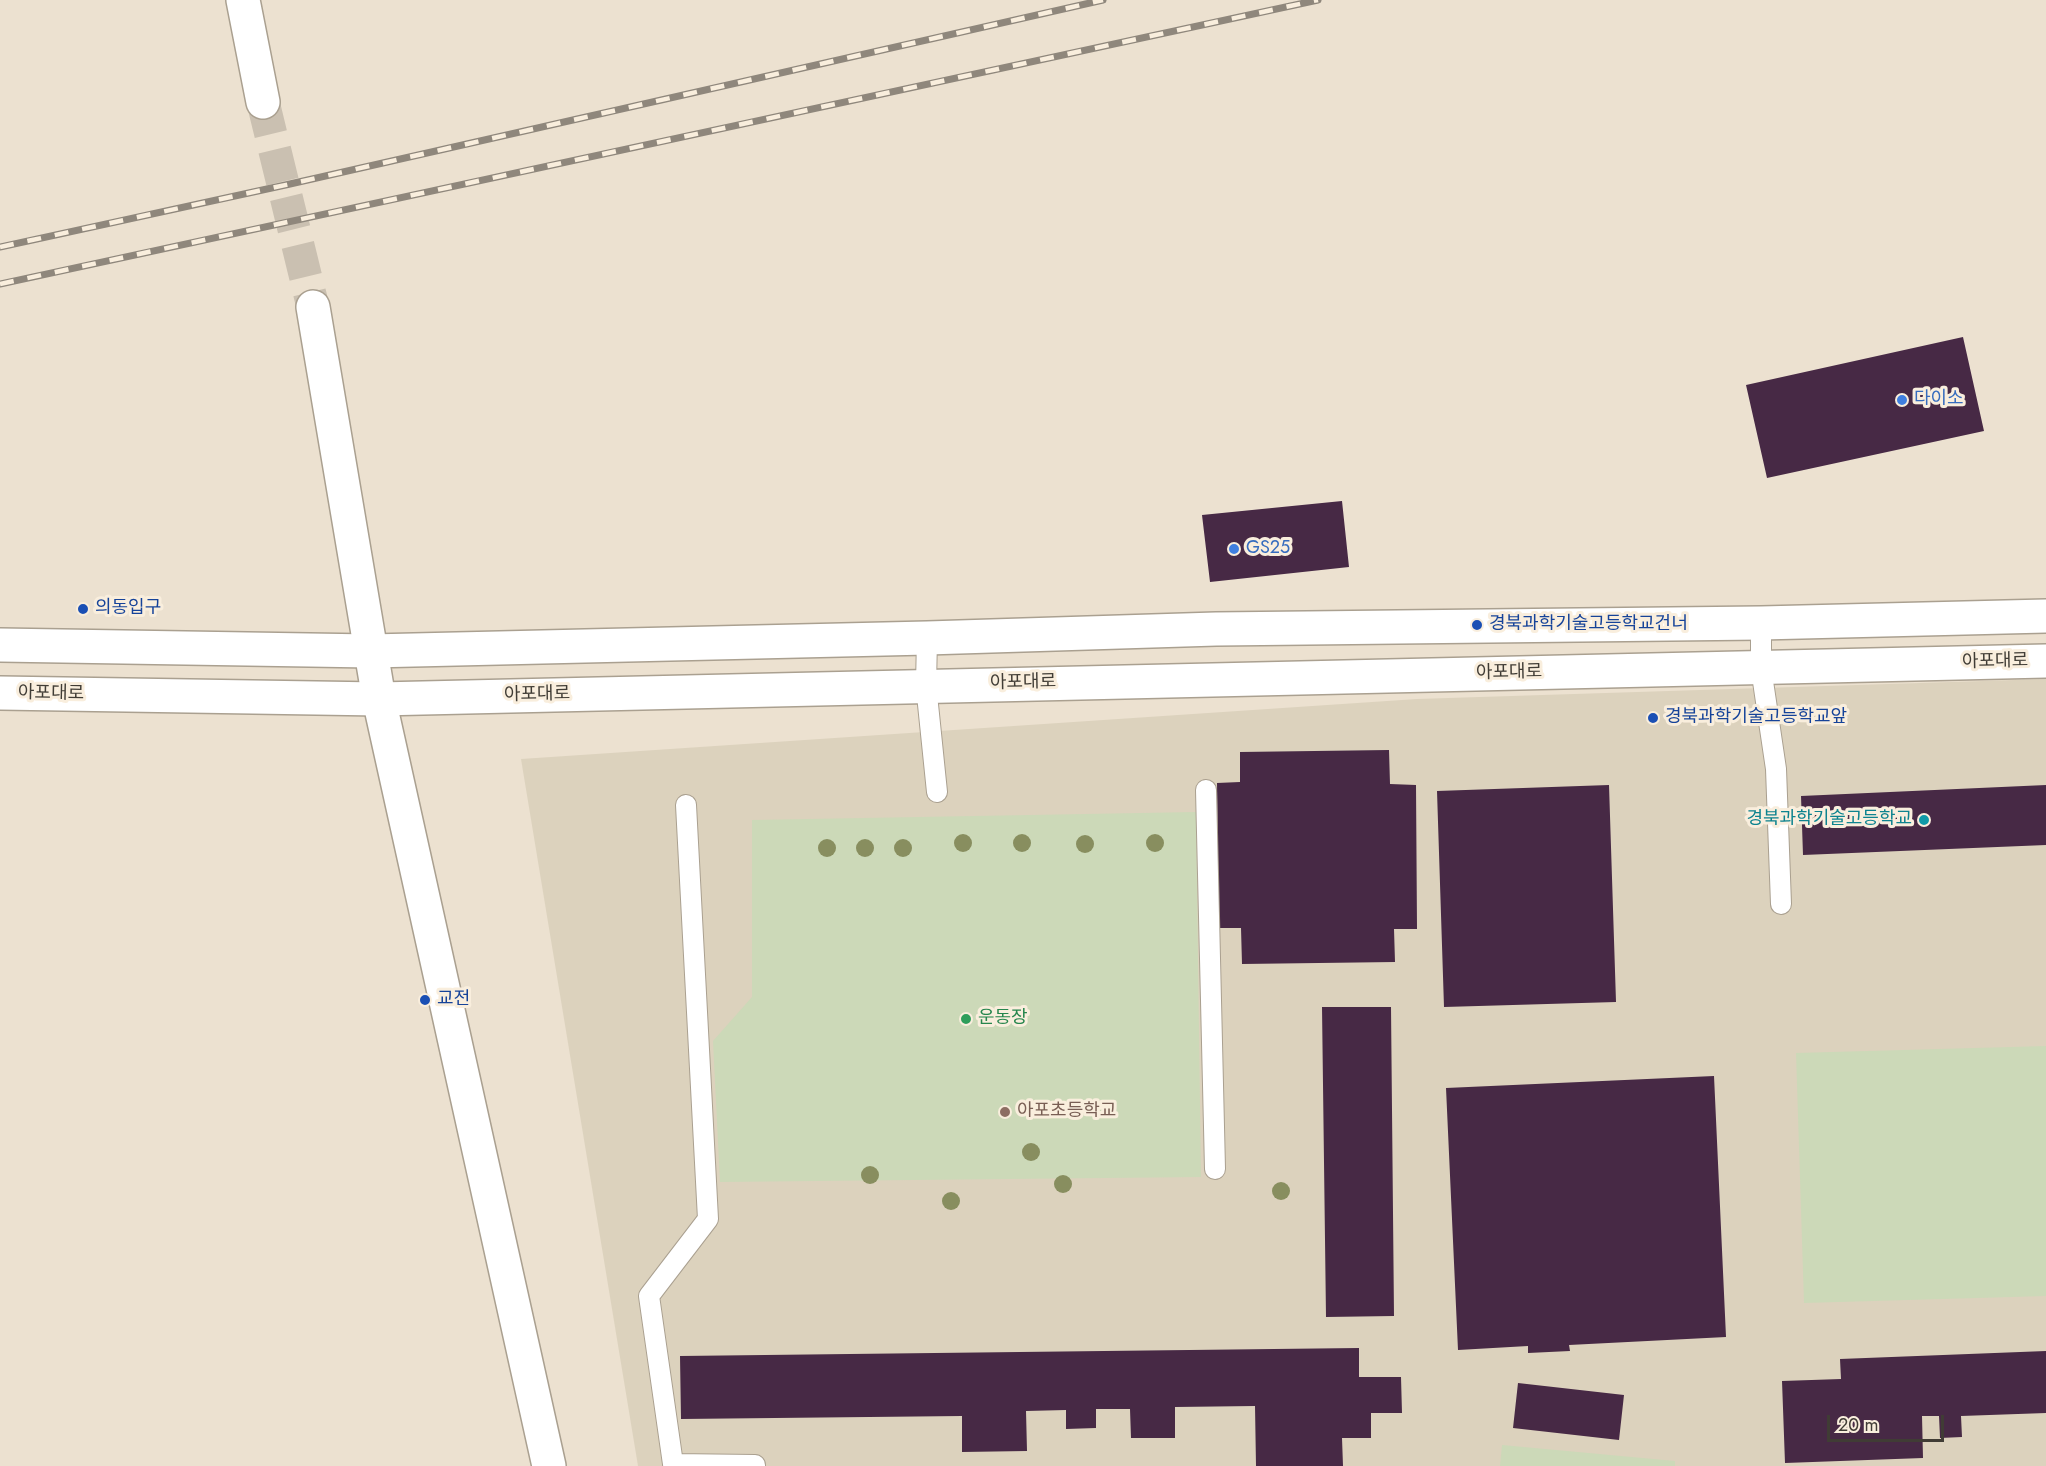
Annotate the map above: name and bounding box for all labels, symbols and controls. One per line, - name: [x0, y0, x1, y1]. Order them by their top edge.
- place label: 다이소: [1914, 389, 1964, 411]
- marker: 다이소: [1895, 393, 1909, 407]
- place label: GS25: [1246, 538, 1290, 560]
- marker: GS25: [1227, 542, 1241, 556]
- place label: 의동입구: [95, 598, 161, 620]
- marker: 의동입구: [76, 602, 90, 616]
- place label: 경북과학기술고등학교건너: [1489, 614, 1688, 636]
- marker: 경북과학기술고등학교건너: [1470, 618, 1484, 632]
- street label: 아포대로: [1962, 651, 2028, 673]
- street label: 아포대로: [1476, 662, 1542, 684]
- street label: 아포대로: [990, 672, 1056, 694]
- street label: 아포대로: [18, 683, 84, 705]
- street label: 아포대로: [504, 684, 570, 706]
- place label: 경북과학기술고등학교앞: [1665, 707, 1847, 729]
- marker: 경북과학기술고등학교앞: [1646, 711, 1660, 725]
- place label: 경북과학기술고등학교: [1746, 809, 1912, 831]
- marker: 경북과학기술고등학교: [1917, 813, 1931, 827]
- place label: 교전: [437, 989, 470, 1011]
- marker: 교전: [418, 993, 432, 1007]
- place label: 운동장: [978, 1008, 1028, 1030]
- marker: 운동장: [959, 1012, 973, 1026]
- place label: 아포초등학교: [1017, 1101, 1116, 1123]
- marker: 아포초등학교: [998, 1105, 1012, 1119]
- scale bar: [1830, 1403, 1947, 1441]
- text: 20 m: [1838, 1412, 1878, 1438]

